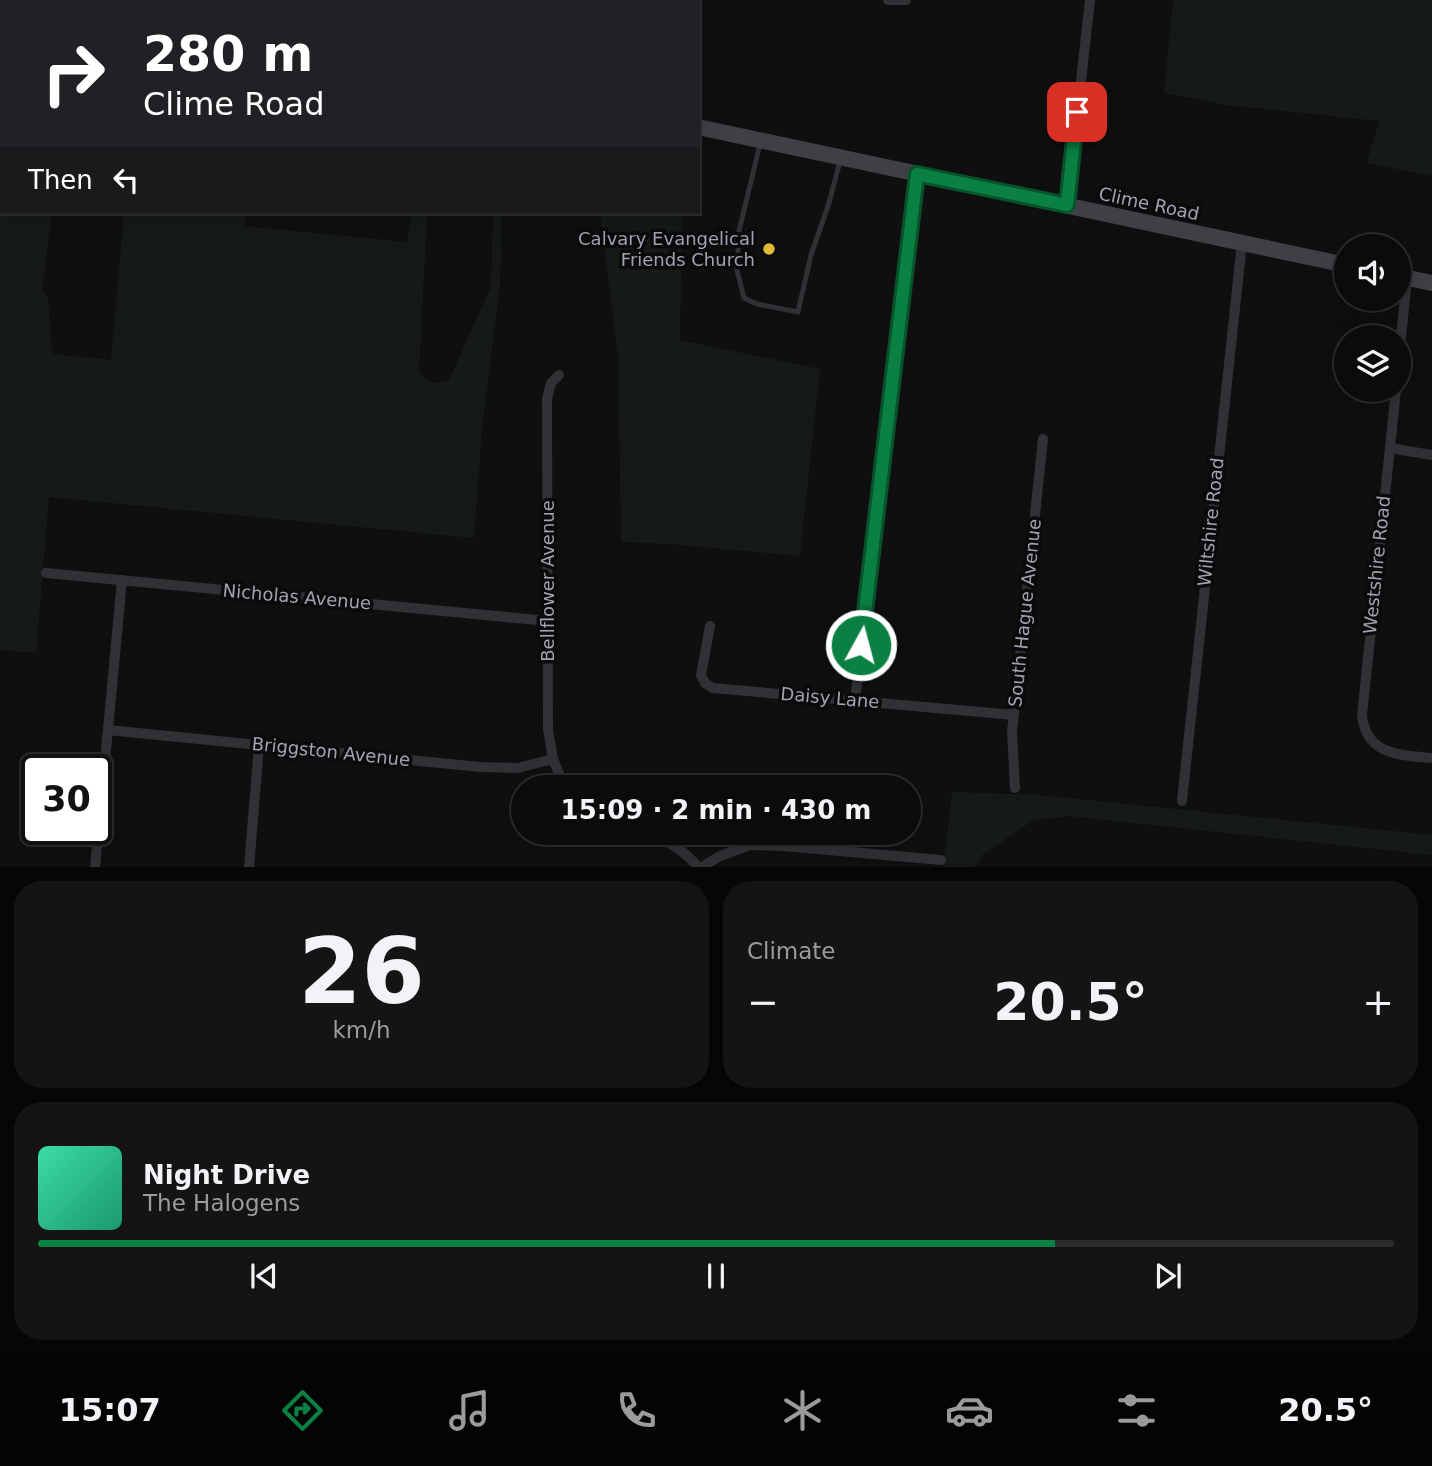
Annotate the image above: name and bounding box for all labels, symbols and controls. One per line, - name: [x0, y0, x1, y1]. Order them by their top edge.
- text: 280 m: [143, 26, 313, 83]
- icon: right: [28, 28, 119, 119]
- pin: [1047, 82, 1107, 142]
- text: Clime Road: [143, 85, 324, 123]
- icon: arrive: [1058, 93, 1096, 131]
- icon: left: [107, 161, 145, 199]
- text: Then: [28, 165, 93, 195]
- street label: Clime Road: [1097, 183, 1201, 224]
- place label: Calvary Evangelical Friends Church: [578, 228, 755, 270]
- map controls: [1334, 234, 1411, 402]
- button: sound: [1334, 234, 1411, 311]
- marker: Calvary Evangelical Friends Church: [761, 241, 777, 257]
- button: layers: [1334, 325, 1411, 402]
- street label: Wiltshire Road: [1193, 457, 1228, 587]
- street label: Westshire Road: [1359, 495, 1394, 635]
- street label: Bellflower Avenue: [537, 500, 558, 662]
- street label: South Hague Avenue: [1004, 518, 1045, 708]
- street label: Nicholas Avenue: [222, 580, 372, 613]
- position arrow: [824, 608, 898, 682]
- street label: Daisy Lane: [780, 683, 880, 712]
- street label: Briggston Avenue: [251, 733, 411, 770]
- speed limit sign: 30: [21, 754, 112, 845]
- text: 15:09 · 2 min · 430 m: [561, 795, 871, 825]
- text: 26: [298, 919, 425, 1024]
- text: Climate: [747, 938, 836, 964]
- text: 20.5°: [993, 972, 1148, 1032]
- text: −: [747, 980, 779, 1024]
- text: +: [1362, 980, 1394, 1024]
- text: km/h: [332, 1017, 391, 1043]
- text: Night Drive: [143, 1160, 310, 1190]
- text: The Halogens: [143, 1190, 300, 1216]
- icon: previous: [245, 1257, 283, 1295]
- icon: pause: [697, 1257, 735, 1295]
- icon: next: [1149, 1257, 1187, 1295]
- icon: directions: [278, 1386, 327, 1435]
- icon: music: [445, 1386, 494, 1435]
- icon: phone: [612, 1386, 661, 1435]
- icon: climate: [778, 1386, 827, 1435]
- icon: car: [945, 1386, 994, 1435]
- icon: filters: [1112, 1386, 1161, 1435]
- text: 15:07: [59, 1391, 161, 1429]
- text: 20.5°: [1278, 1391, 1373, 1429]

